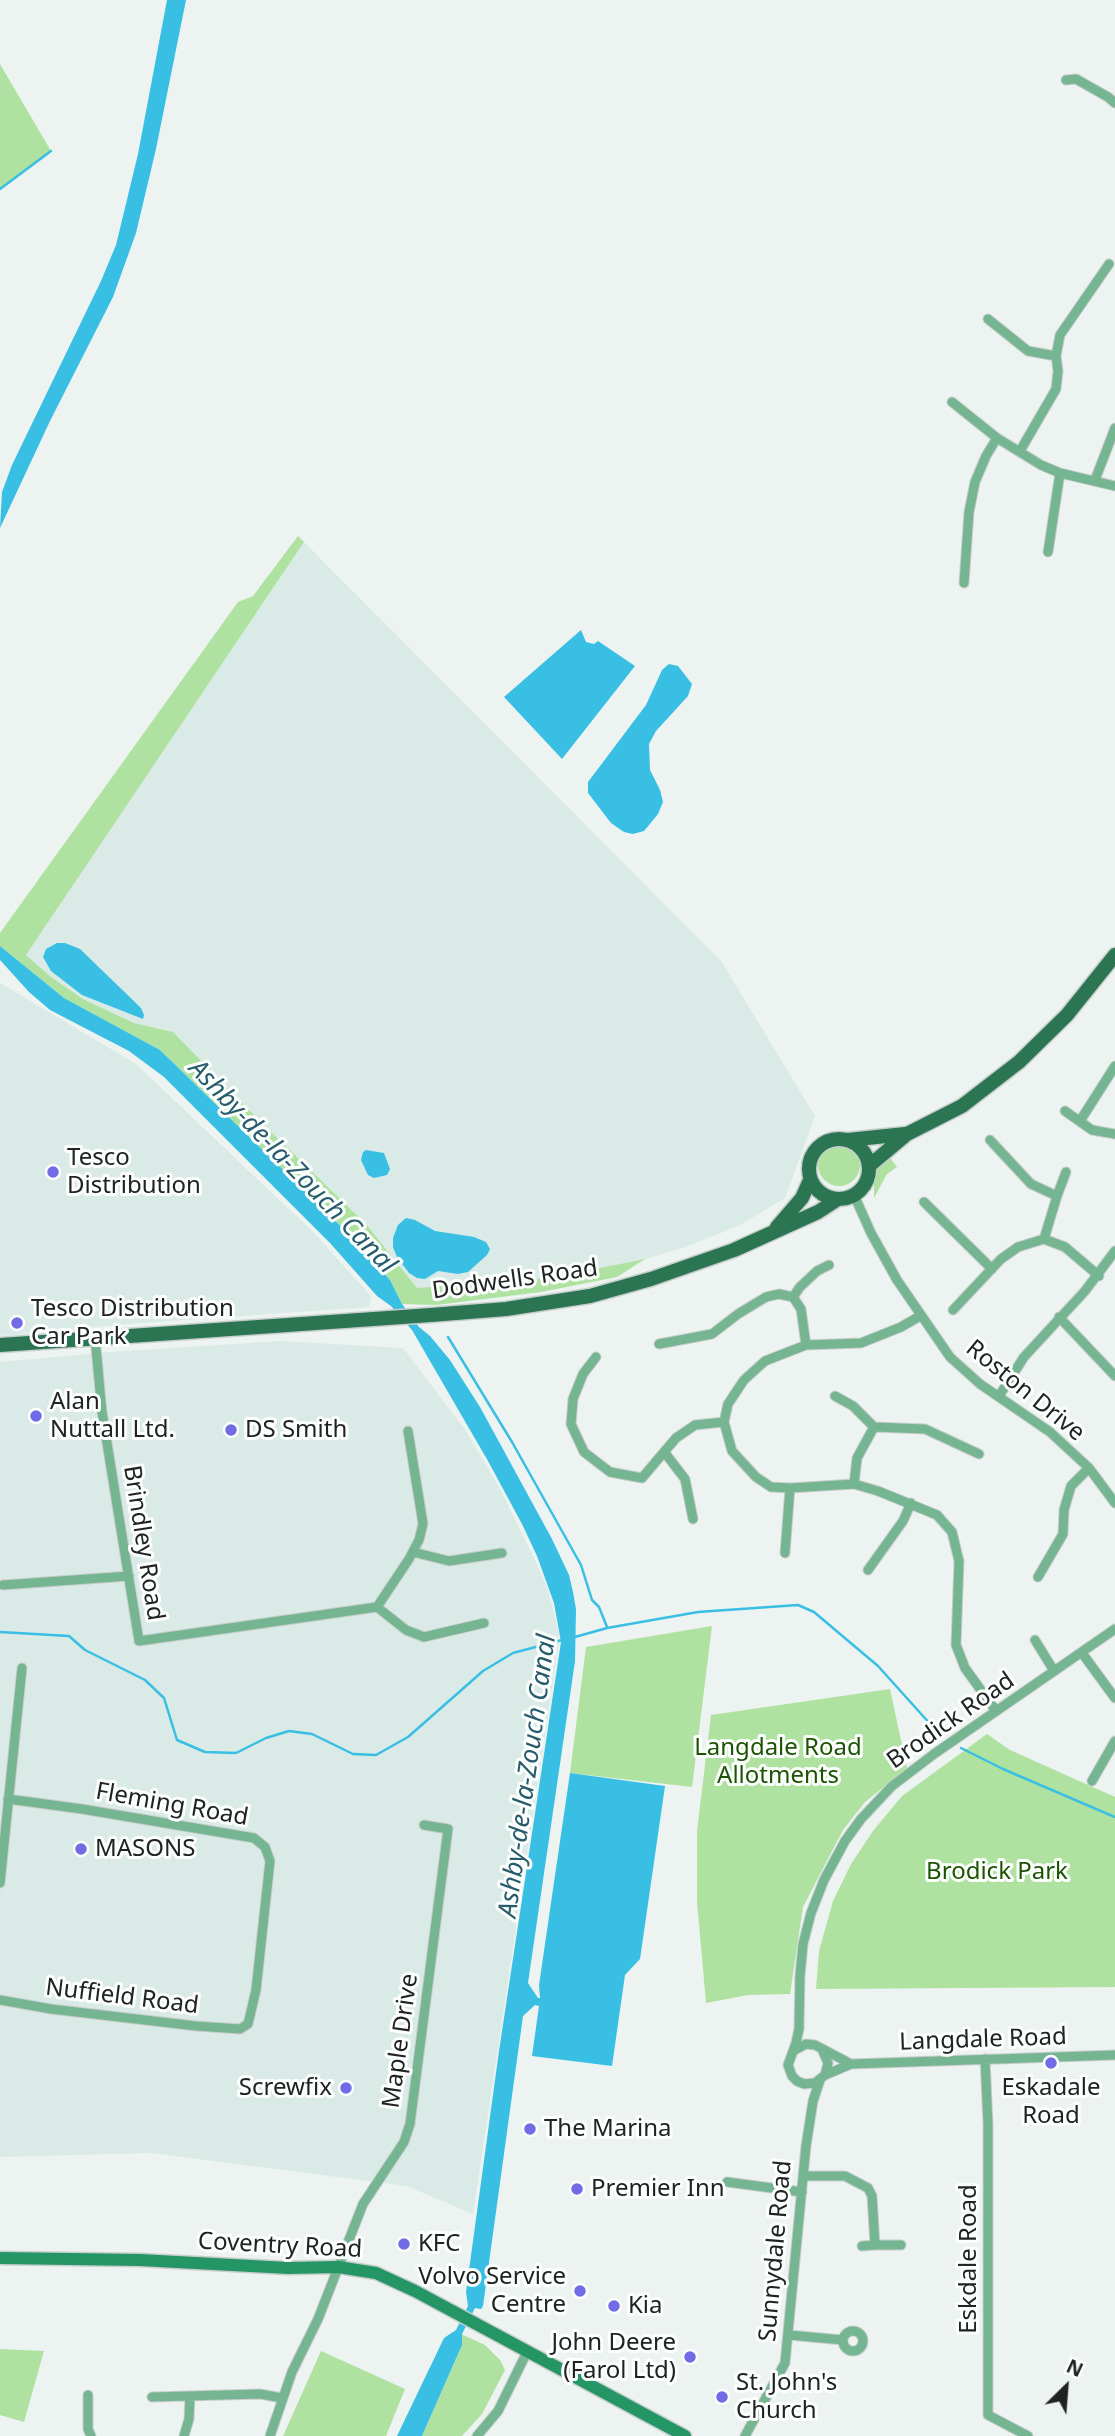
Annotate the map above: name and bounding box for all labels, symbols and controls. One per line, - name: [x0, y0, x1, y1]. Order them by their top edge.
- water label: Ashby-de-la-Zouch Canal: [182, 1054, 402, 1280]
- place label: Tesco Distribution: [67, 1144, 201, 1200]
- marker: Tesco Distribution: [45, 1164, 61, 1180]
- street label: Dodwells Road: [430, 1254, 600, 1306]
- place label: Tesco Distribution Car Park: [31, 1295, 234, 1351]
- marker: Tesco Distribution Car Park: [9, 1315, 25, 1331]
- street label: Roston Drive: [960, 1334, 1090, 1448]
- place label: Alan Nuttall Ltd.: [50, 1388, 175, 1444]
- marker: Alan Nuttall Ltd.: [28, 1408, 44, 1424]
- place label: DS Smith: [245, 1416, 347, 1444]
- marker: DS Smith: [223, 1422, 239, 1438]
- street label: Brindley Road: [117, 1463, 169, 1623]
- water label: Ashby-de-la-Zouch Canal: [493, 1633, 563, 1919]
- street label: Brodick Road: [882, 1667, 1020, 1775]
- park label: Langdale Road Allotments: [694, 1734, 862, 1790]
- street label: Fleming Road: [94, 1777, 250, 1833]
- place label: MASONS: [95, 1835, 195, 1863]
- marker: MASONS: [73, 1841, 89, 1857]
- park label: Brodick Park: [926, 1858, 1068, 1886]
- street label: Maple Drive: [377, 1972, 425, 2110]
- street label: Nuffield Road: [44, 1973, 200, 2021]
- street label: Langdale Road: [899, 2023, 1067, 2057]
- marker: Eskadale Road: [1043, 2055, 1059, 2071]
- place label: Screwfix: [239, 2074, 332, 2102]
- place label: Eskadale Road: [1001, 2074, 1101, 2130]
- marker: Screwfix: [338, 2080, 354, 2096]
- place label: The Marina: [544, 2115, 672, 2143]
- marker: The Marina: [522, 2121, 538, 2137]
- street label: Sunnydale Road: [754, 2159, 798, 2343]
- place label: Premier Inn: [591, 2175, 725, 2203]
- marker: Premier Inn: [569, 2181, 585, 2197]
- street label: Eskdale Road: [955, 2184, 983, 2334]
- street label: Coventry Road: [197, 2227, 363, 2265]
- place label: KFC: [418, 2230, 460, 2258]
- marker: KFC: [396, 2236, 412, 2252]
- place label: Volvo Service Centre: [418, 2263, 566, 2319]
- marker: Volvo Service Centre: [572, 2283, 588, 2299]
- place label: Kia: [628, 2292, 663, 2320]
- marker: Kia: [606, 2298, 622, 2314]
- place label: John Deere (Farol Ltd): [551, 2329, 676, 2385]
- marker: John Deere (Farol Ltd): [682, 2349, 698, 2365]
- north arrow: [1031, 2352, 1101, 2422]
- text: N: [1062, 2353, 1087, 2383]
- place label: St. John's Church: [736, 2369, 837, 2425]
- marker: St. John's Church: [714, 2389, 730, 2405]

